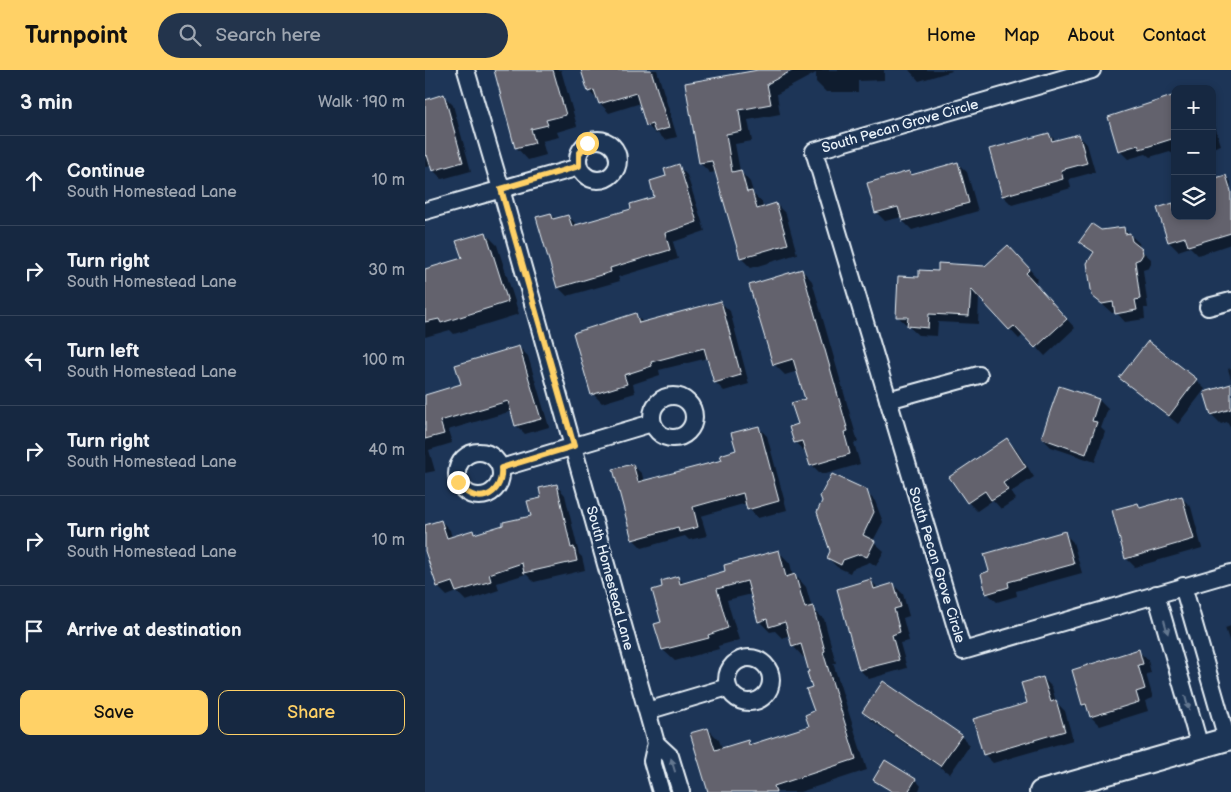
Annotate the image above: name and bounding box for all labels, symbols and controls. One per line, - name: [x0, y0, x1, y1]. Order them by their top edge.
- search box: [158, 13, 508, 58]
- text: Turnpoint: [25, 21, 128, 50]
- icon: search: [176, 21, 204, 49]
- text: Search here: [216, 24, 321, 47]
- text: Home: [927, 25, 976, 46]
- text: Map: [1004, 25, 1040, 46]
- text: About: [1068, 25, 1115, 46]
- text: Contact: [1143, 25, 1206, 46]
- map controls: [1171, 85, 1216, 220]
- button: +: [1171, 85, 1216, 130]
- text: 3 min: [20, 90, 73, 115]
- text: Walk · 190 m: [318, 93, 405, 112]
- street label: South Pecan Grove Circle: [820, 95, 980, 157]
- button: −: [1171, 130, 1216, 175]
- route start: [576, 132, 599, 155]
- text: Continue: [67, 160, 145, 183]
- icon: ahead: [20, 167, 48, 195]
- text: 10 m: [372, 171, 405, 190]
- button: layers: [1171, 175, 1216, 220]
- text: South Homestead Lane: [67, 183, 237, 202]
- text: Turn right: [67, 250, 150, 273]
- icon: right: [20, 257, 48, 285]
- text: 30 m: [368, 261, 405, 280]
- text: South Homestead Lane: [67, 273, 237, 292]
- text: Turn left: [67, 340, 139, 363]
- icon: left: [20, 347, 48, 375]
- text: 100 m: [362, 351, 405, 370]
- text: South Homestead Lane: [67, 363, 237, 382]
- text: Turn right: [67, 430, 150, 453]
- icon: right: [20, 437, 48, 465]
- text: 40 m: [368, 441, 405, 460]
- text: South Homestead Lane: [67, 453, 237, 472]
- route end: [447, 471, 470, 494]
- street label: South Pecan Grove Circle: [905, 485, 969, 645]
- street label: South Homestead Lane: [583, 504, 637, 652]
- text: Turn right: [67, 520, 150, 543]
- icon: right: [20, 527, 48, 555]
- text: 10 m: [372, 531, 405, 550]
- text: South Homestead Lane: [67, 543, 237, 562]
- icon: arrive: [20, 617, 48, 645]
- text: Arrive at destination: [67, 619, 242, 642]
- one-way arrow: [1162, 620, 1170, 635]
- button: Save: [20, 690, 208, 735]
- button: Share: [218, 690, 405, 735]
- one-way arrow: [1184, 696, 1192, 711]
- one-way arrow: [668, 757, 676, 772]

